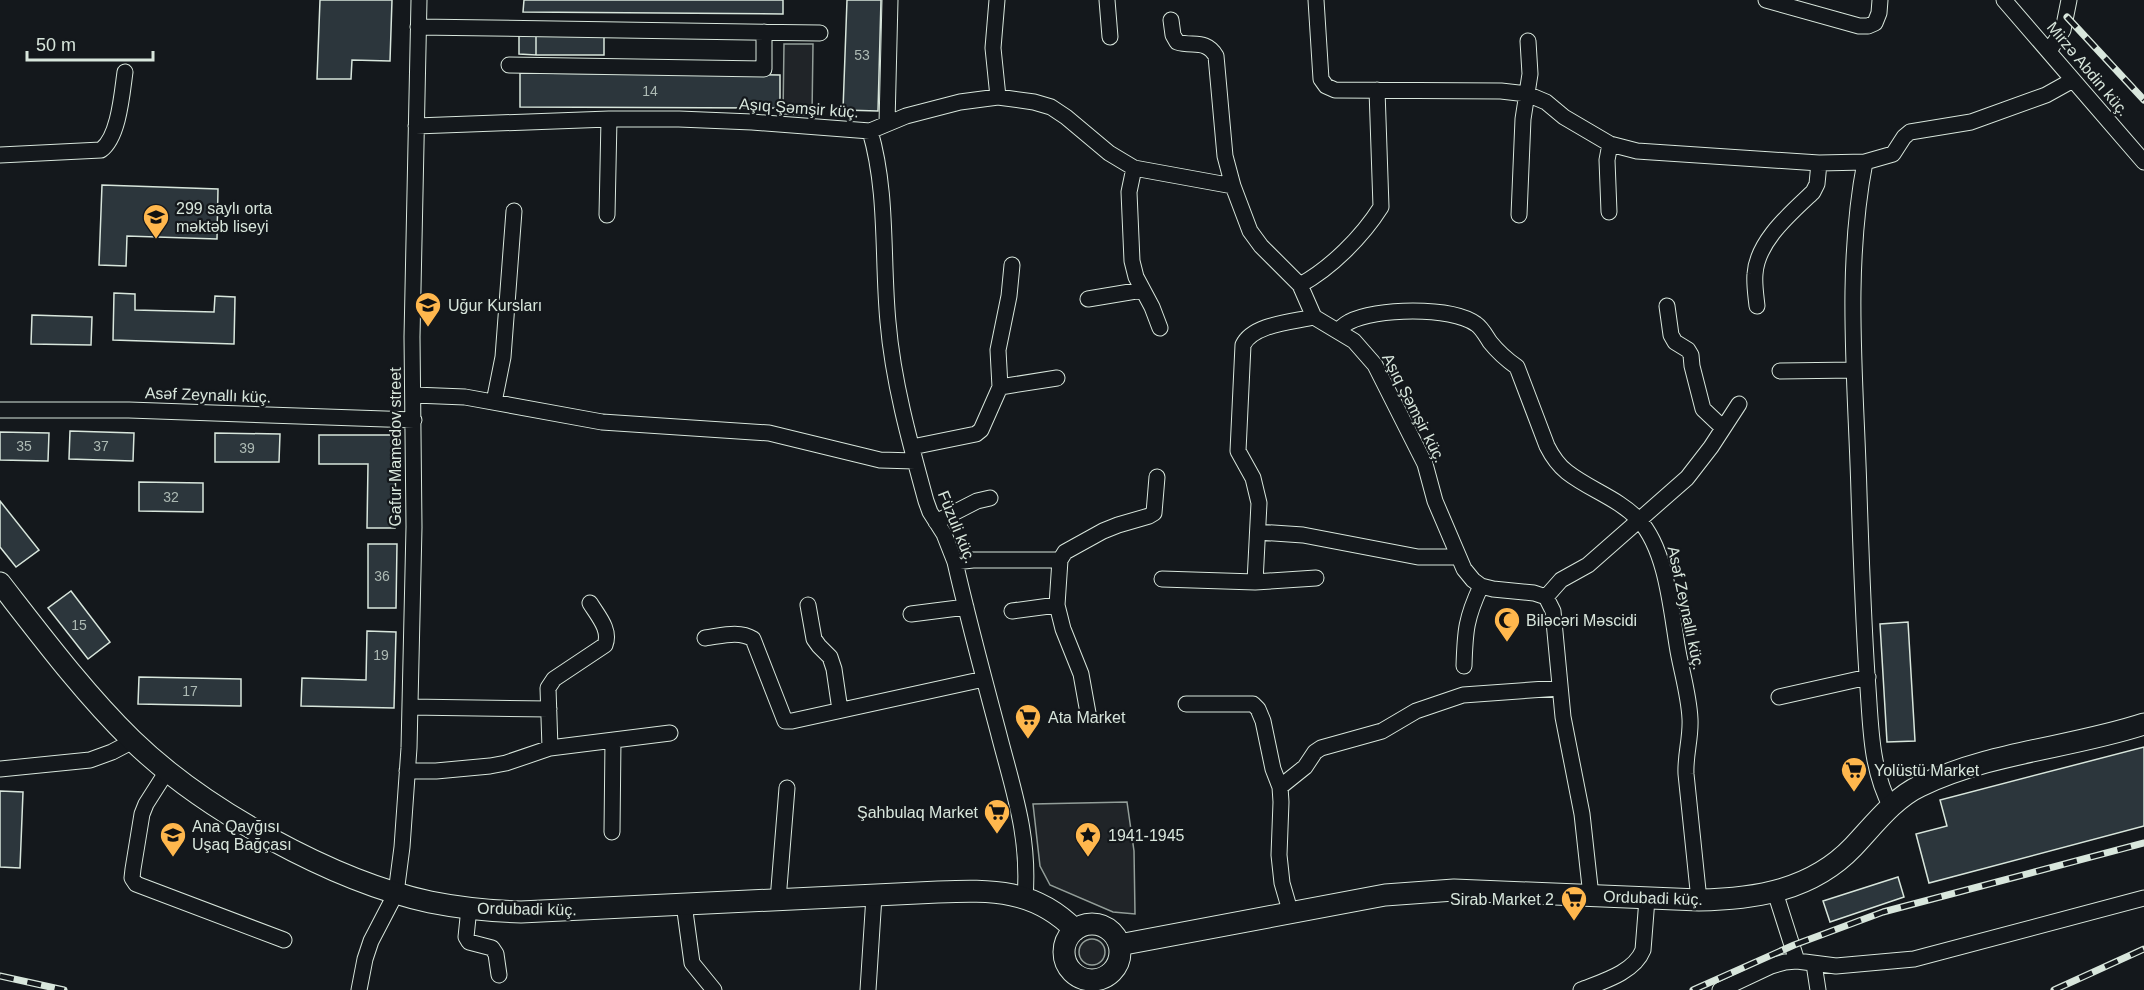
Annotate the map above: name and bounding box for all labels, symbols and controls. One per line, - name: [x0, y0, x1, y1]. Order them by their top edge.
- street label: Mirzə Abdin küç.: [2044, 19, 2132, 119]
- scale bar: [27, 24, 153, 62]
- text: 50 m: [36, 35, 76, 55]
- house number: 53: [854, 47, 870, 63]
- house number: 14: [642, 83, 658, 99]
- street label: Aşıq Şəmşir küç.: [739, 95, 859, 121]
- place label: 299 saylı orta məktəb liseyi: [176, 200, 272, 235]
- school or university icon: 299 saylı orta məktəb liseyi: [141, 202, 171, 240]
- school or university icon: Uğur Kursları: [413, 290, 443, 328]
- place label: Uğur Kursları: [448, 297, 542, 314]
- street label: Aşıq Şəmşir küç.: [1379, 351, 1449, 465]
- street label: Gafur Mamedov street: [387, 367, 404, 527]
- street label: Asəf Zeynallı küç.: [145, 384, 271, 406]
- house number: 35: [16, 438, 32, 454]
- house number: 37: [93, 438, 109, 454]
- house number: 39: [239, 440, 255, 456]
- street label: Füzuli küç.: [935, 488, 979, 566]
- house number: 32: [163, 489, 179, 505]
- street label: Asəf Zeynallı küç.: [1665, 544, 1707, 672]
- house number: 36: [374, 568, 390, 584]
- mosque icon: Biləcəri Məscidi: [1492, 605, 1522, 643]
- place label: Biləcəri Məscidi: [1526, 612, 1637, 629]
- house number: 15: [71, 617, 87, 633]
- house number: 19: [373, 647, 389, 663]
- house number: 17: [182, 683, 198, 699]
- supermarket icon: Ata Market: [1013, 702, 1043, 740]
- place label: Ata Market: [1048, 709, 1126, 726]
- supermarket icon: Yolüstü Market: [1839, 755, 1869, 793]
- place label: Yolüstü Market: [1874, 762, 1980, 779]
- supermarket icon: Şahbulaq Market: [982, 797, 1012, 835]
- place label: Şahbulaq Market: [857, 804, 979, 821]
- place label: Ana Qayğısı Uşaq Bağçası: [192, 818, 292, 853]
- school or university icon: Ana Qayğısı Uşaq Bağçası: [158, 820, 188, 858]
- place icon: 1941-1945: [1073, 820, 1103, 858]
- place label: 1941-1945: [1108, 827, 1185, 844]
- supermarket icon: Sirab Market 2: [1559, 884, 1589, 922]
- street label: Ordubadi küç.: [1603, 888, 1703, 908]
- place label: Sirab Market 2: [1450, 891, 1554, 908]
- street label: Ordubadi küç.: [477, 900, 577, 918]

